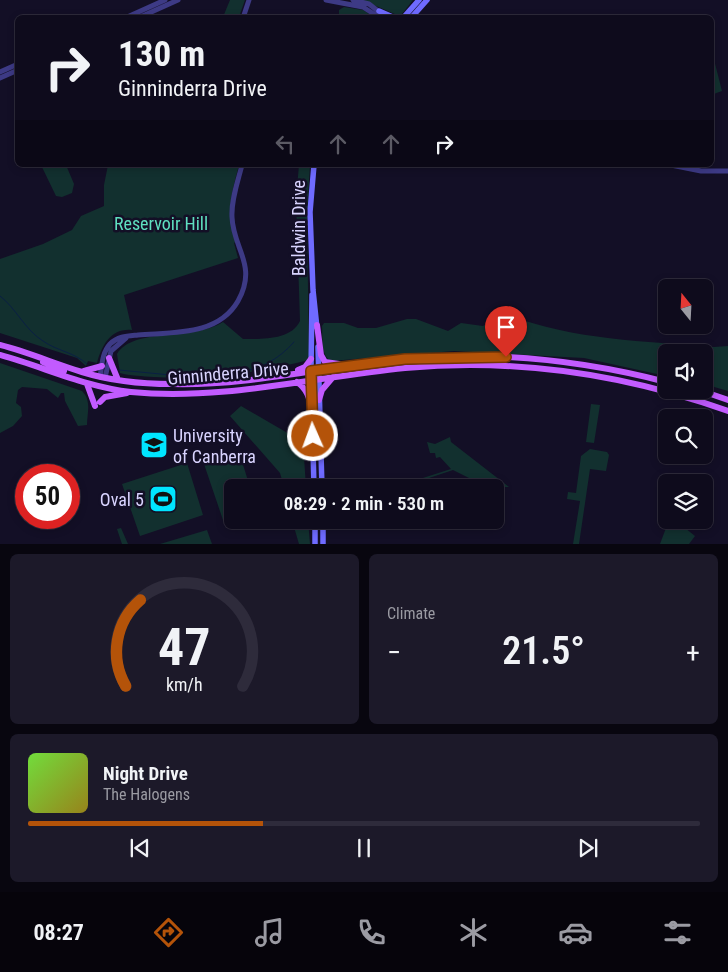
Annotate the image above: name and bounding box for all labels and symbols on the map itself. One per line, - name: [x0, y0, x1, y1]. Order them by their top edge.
- street label: Baldwin Drive: [288, 180, 309, 276]
- park label: Reservoir Hill: [114, 213, 208, 234]
- north arrow: [658, 279, 712, 334]
- pin: [485, 306, 527, 357]
- street label: Ginninderra Drive: [166, 357, 290, 389]
- position arrow: [286, 409, 338, 461]
- place label: University of Canberra: [173, 425, 256, 467]
- school or university icon: University of Canberra: [139, 430, 169, 460]
- speed limit sign: 50: [15, 464, 80, 529]
- sports icon: Oval 5: [148, 484, 178, 514]
- place label: Oval 5: [100, 489, 144, 510]

